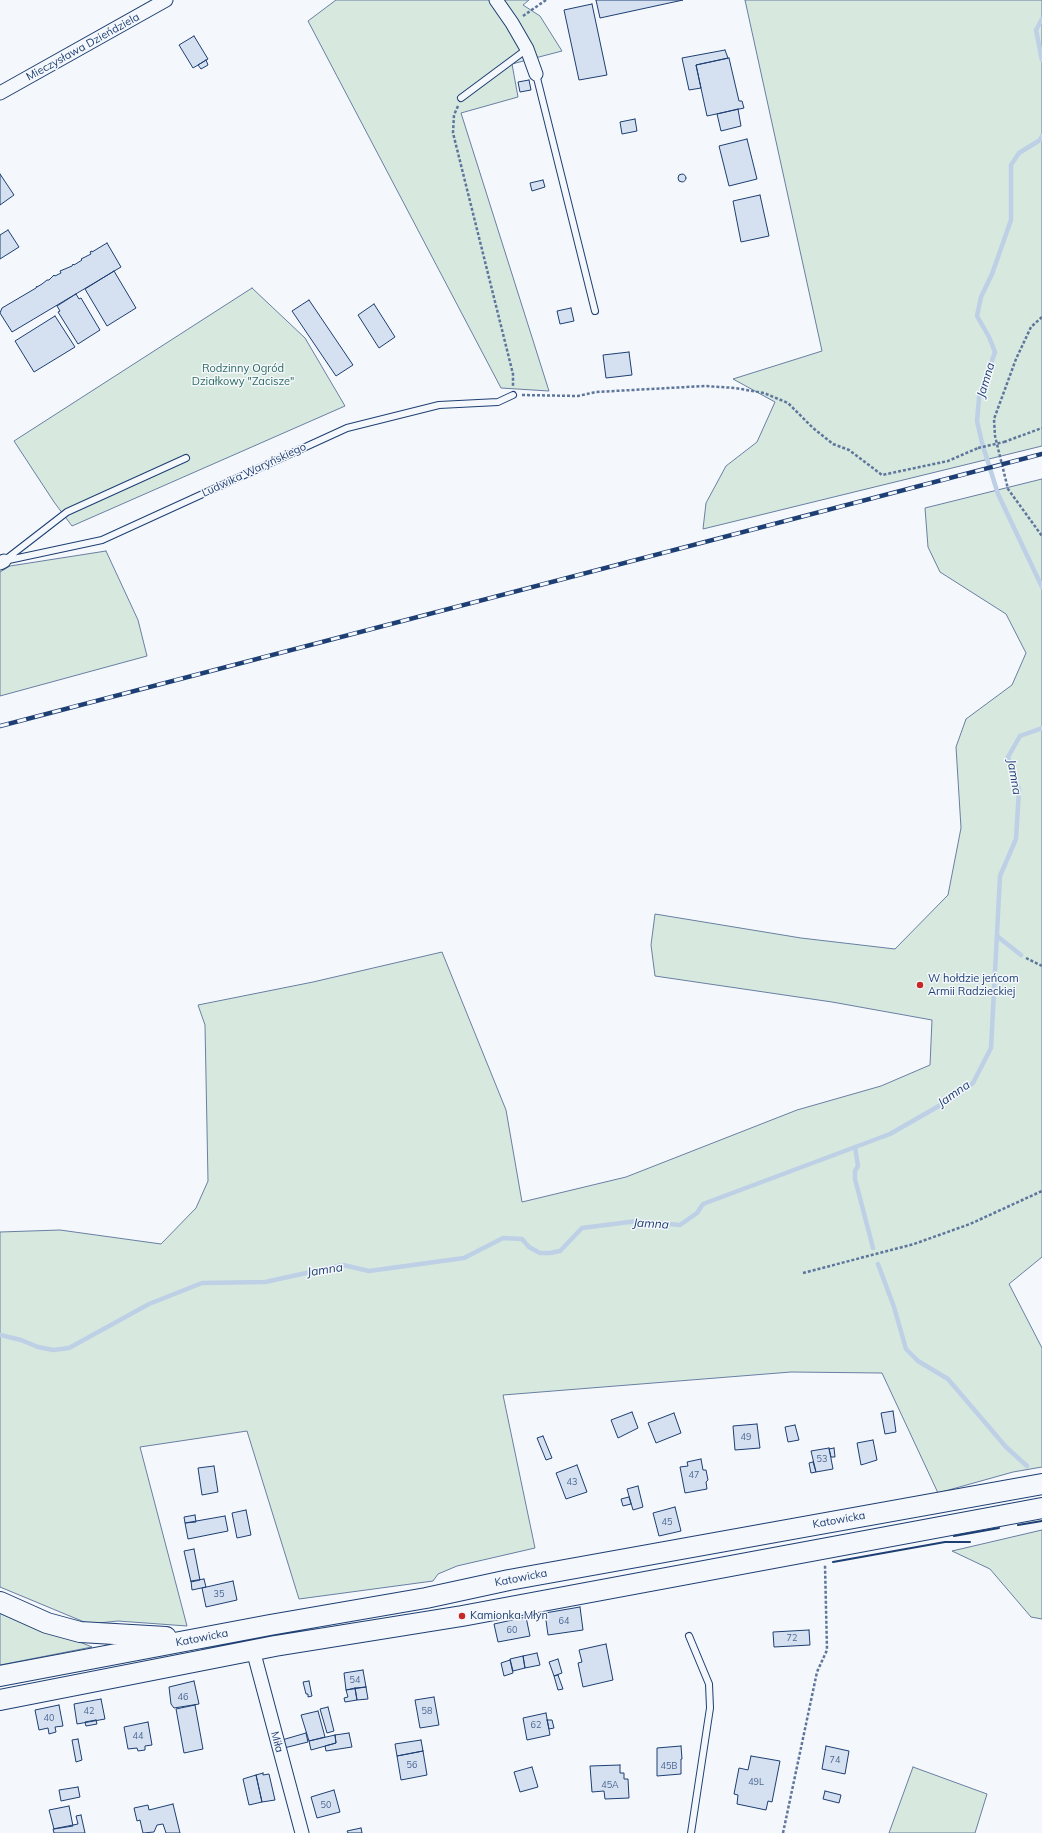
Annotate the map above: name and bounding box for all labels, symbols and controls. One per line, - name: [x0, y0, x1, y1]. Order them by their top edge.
- street label: Mieczysława Dzieńdziela: [24, 10, 142, 84]
- water label: Jamna: [974, 361, 998, 399]
- park label: Rodzinny Ogród Działkowy "Zacisze": [192, 362, 294, 388]
- street label: Ludwika Waryńskiego: [200, 440, 308, 500]
- water label: Jamna: [1004, 758, 1024, 796]
- place label: W hołdzie jeńcom Armii Radzieckiej: [928, 972, 1019, 998]
- marker: W hołdzie jeńcom Armii Radzieckiej: [915, 980, 925, 990]
- water label: Jamna: [935, 1078, 973, 1110]
- water label: Jamna: [633, 1216, 669, 1232]
- water label: Jamna: [306, 1260, 344, 1280]
- house number: 49: [741, 1432, 751, 1442]
- house number: 53: [817, 1454, 827, 1464]
- house number: 47: [689, 1470, 699, 1480]
- house number: 43: [567, 1477, 577, 1487]
- street label: Katowicka: [812, 1509, 866, 1531]
- house number: 45: [662, 1517, 672, 1527]
- street label: Katowicka: [494, 1566, 548, 1590]
- house number: 35: [214, 1589, 224, 1599]
- place label: Kamionka Młyn: [470, 1609, 548, 1623]
- marker: Kamionka Młyn: [457, 1611, 467, 1621]
- house number: 64: [559, 1616, 569, 1626]
- house number: 60: [507, 1625, 517, 1635]
- street label: Katowicka: [175, 1626, 229, 1650]
- house number: 72: [787, 1633, 797, 1643]
- house number: 54: [350, 1675, 360, 1685]
- house number: 46: [178, 1692, 188, 1702]
- house number: 42: [84, 1706, 94, 1716]
- house number: 58: [422, 1706, 432, 1716]
- house number: 40: [44, 1713, 54, 1723]
- house number: 62: [531, 1720, 541, 1730]
- street label: Miła: [268, 1730, 286, 1754]
- house number: 44: [133, 1731, 143, 1741]
- house number: 74: [830, 1755, 840, 1765]
- house number: 56: [407, 1760, 417, 1770]
- house number: 45B: [661, 1761, 677, 1771]
- house number: 49L: [748, 1777, 764, 1787]
- house number: 45A: [601, 1780, 619, 1790]
- house number: 50: [321, 1800, 331, 1810]

